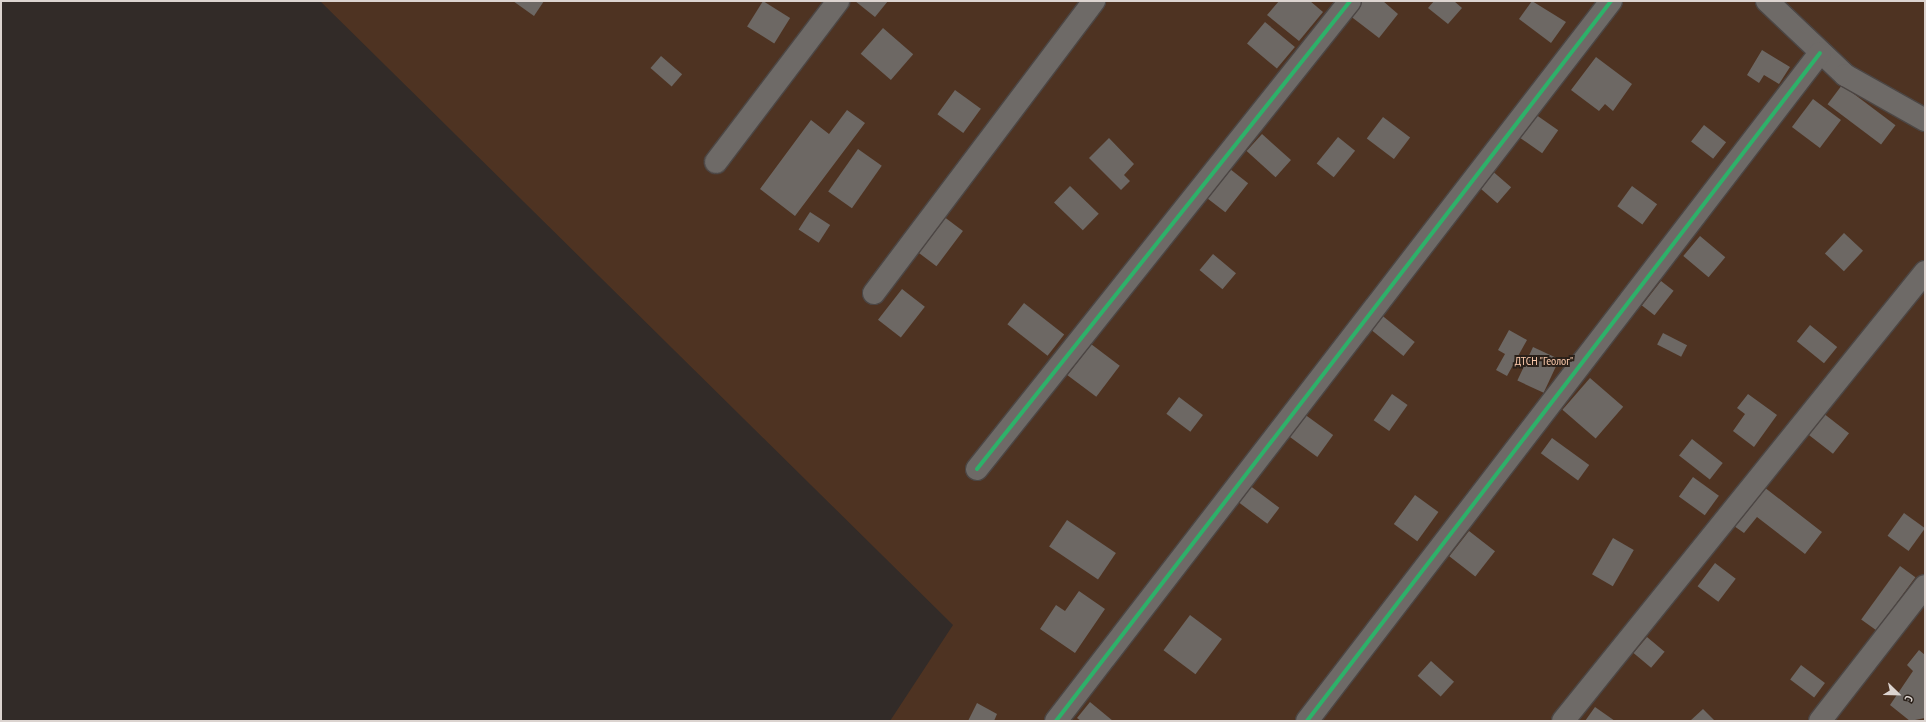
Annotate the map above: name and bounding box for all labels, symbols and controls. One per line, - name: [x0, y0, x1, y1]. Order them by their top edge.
- park label: ДТСН "Геолог": [1514, 354, 1574, 368]
- north arrow: [1878, 674, 1918, 714]
- text: С: [1902, 694, 1916, 704]

